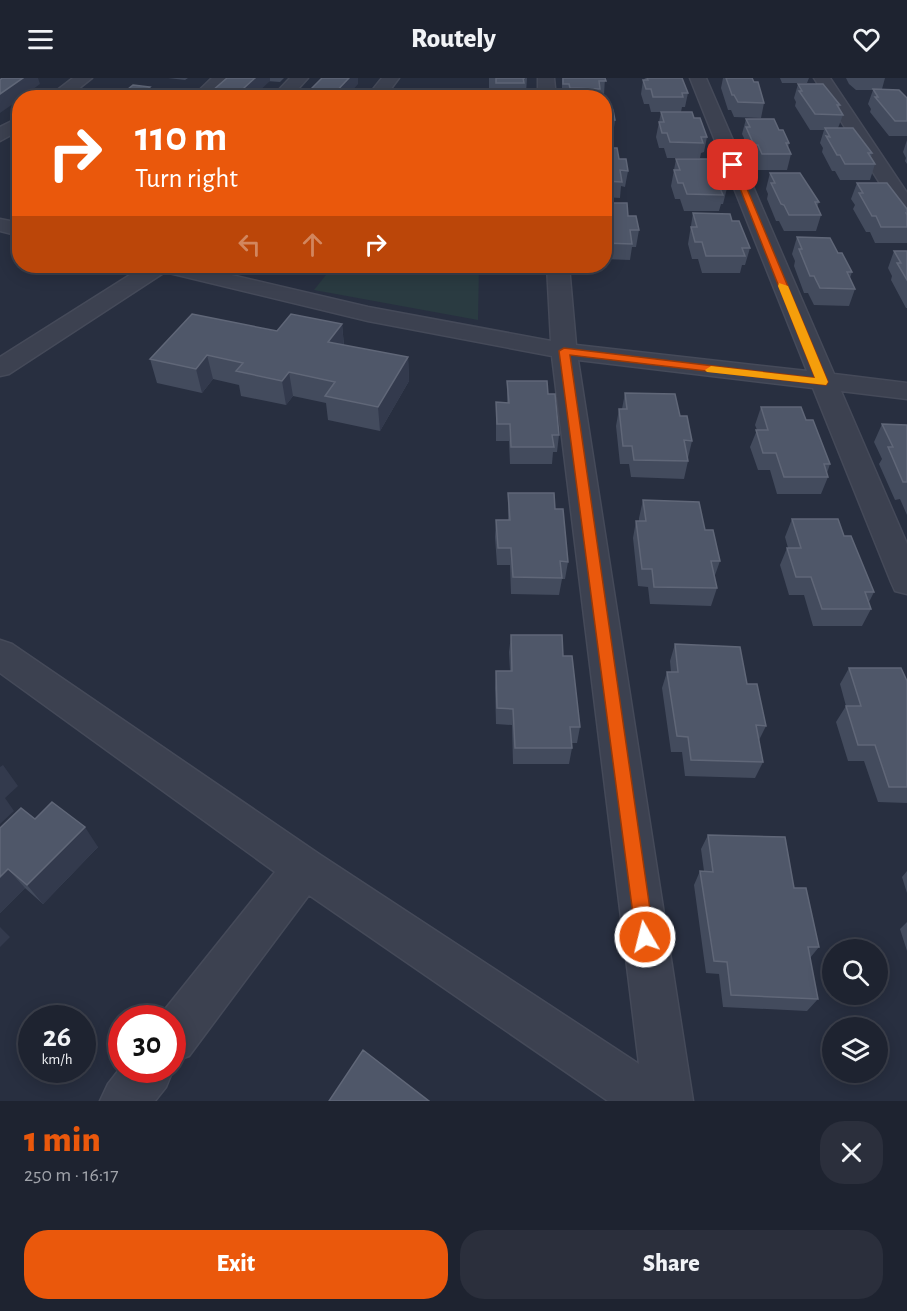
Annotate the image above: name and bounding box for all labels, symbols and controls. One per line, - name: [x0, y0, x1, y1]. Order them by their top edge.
- icon: menu: [24, 23, 57, 56]
- icon: heart: [850, 23, 883, 56]
- text: Routely: [411, 25, 496, 52]
- icon: right: [36, 114, 114, 192]
- text: 110 m: [135, 116, 227, 158]
- pin: [707, 139, 758, 190]
- icon: arrive: [716, 148, 749, 181]
- text: Turn right: [135, 165, 238, 192]
- icon: left: [233, 228, 266, 261]
- icon: ahead: [296, 228, 329, 261]
- icon: right: [359, 228, 392, 261]
- position arrow: [613, 905, 677, 969]
- map controls: [822, 939, 888, 1083]
- button: search: [822, 939, 888, 1005]
- speed limit sign: 30: [108, 1005, 186, 1083]
- button: layers: [822, 1017, 888, 1083]
- text: 26: [43, 1022, 71, 1052]
- text: km/h: [42, 1052, 72, 1067]
- button: close: [820, 1121, 883, 1184]
- text: 1 min: [24, 1122, 101, 1158]
- text: 250 m · 16:17: [24, 1165, 119, 1185]
- button: Exit: [24, 1230, 448, 1299]
- button: Share: [460, 1230, 883, 1299]

